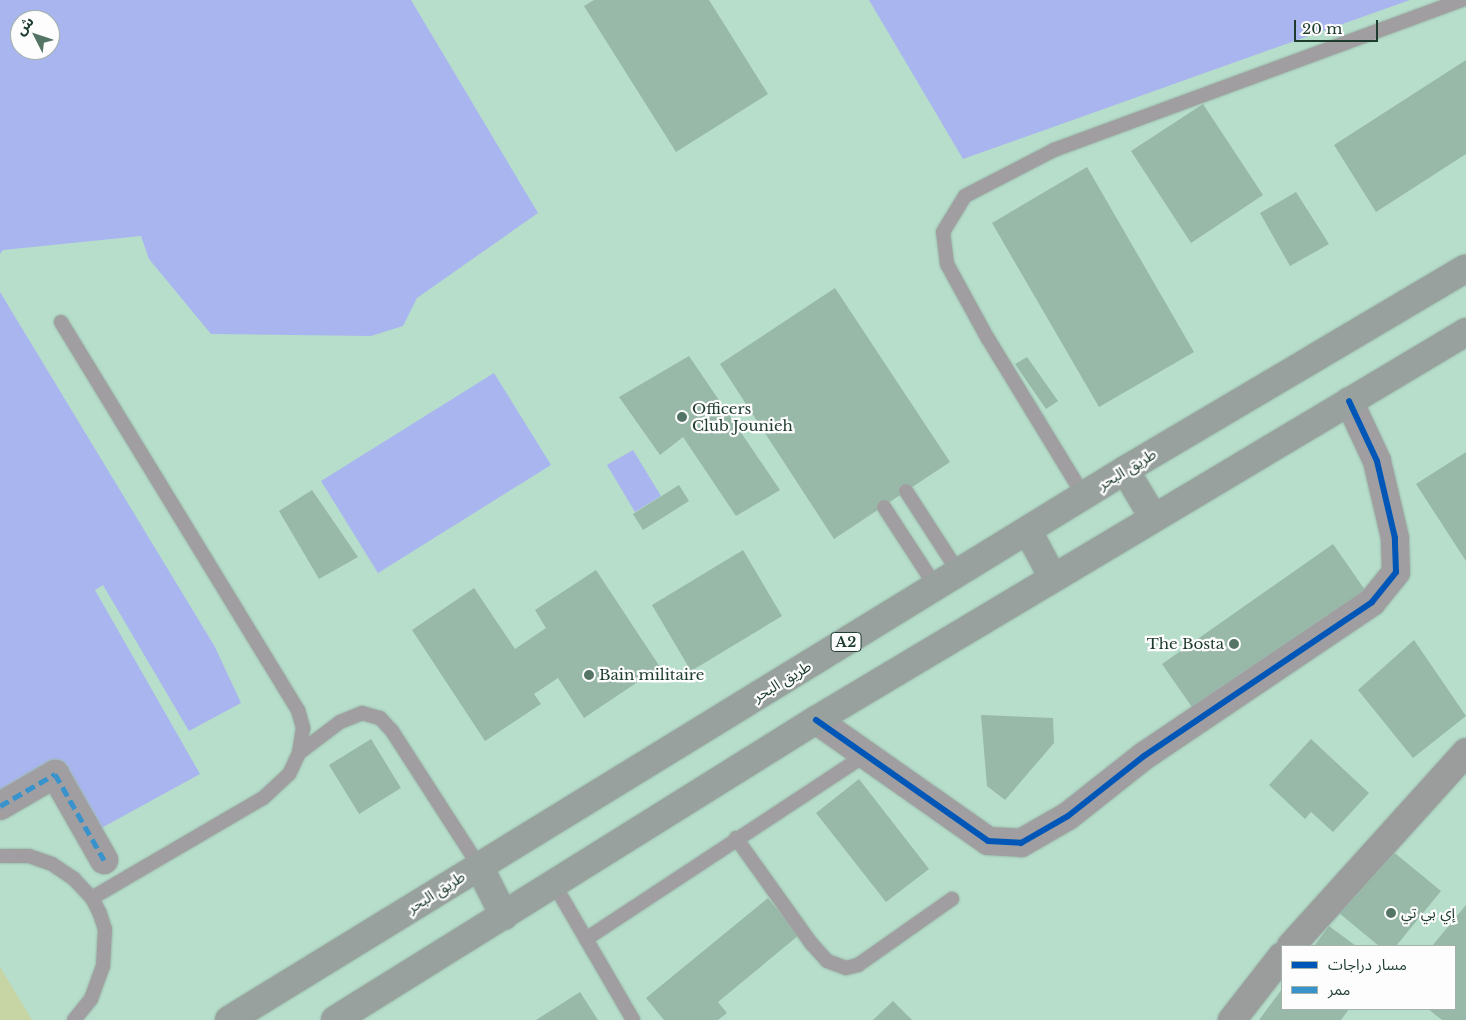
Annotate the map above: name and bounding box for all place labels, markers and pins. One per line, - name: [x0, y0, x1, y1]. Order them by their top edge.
- place label: Officers Club Jounieh: [692, 399, 793, 434]
- marker: Officers Club Jounieh: [676, 411, 688, 423]
- place label: The Bosta: [1147, 635, 1224, 653]
- marker: The Bosta: [1228, 638, 1240, 650]
- place label: Bain militaire: [599, 666, 704, 684]
- marker: Bain militaire: [583, 669, 595, 681]
- place label: إي بي تي: [1401, 904, 1455, 922]
- marker: إي بي تي: [1385, 907, 1397, 919]

